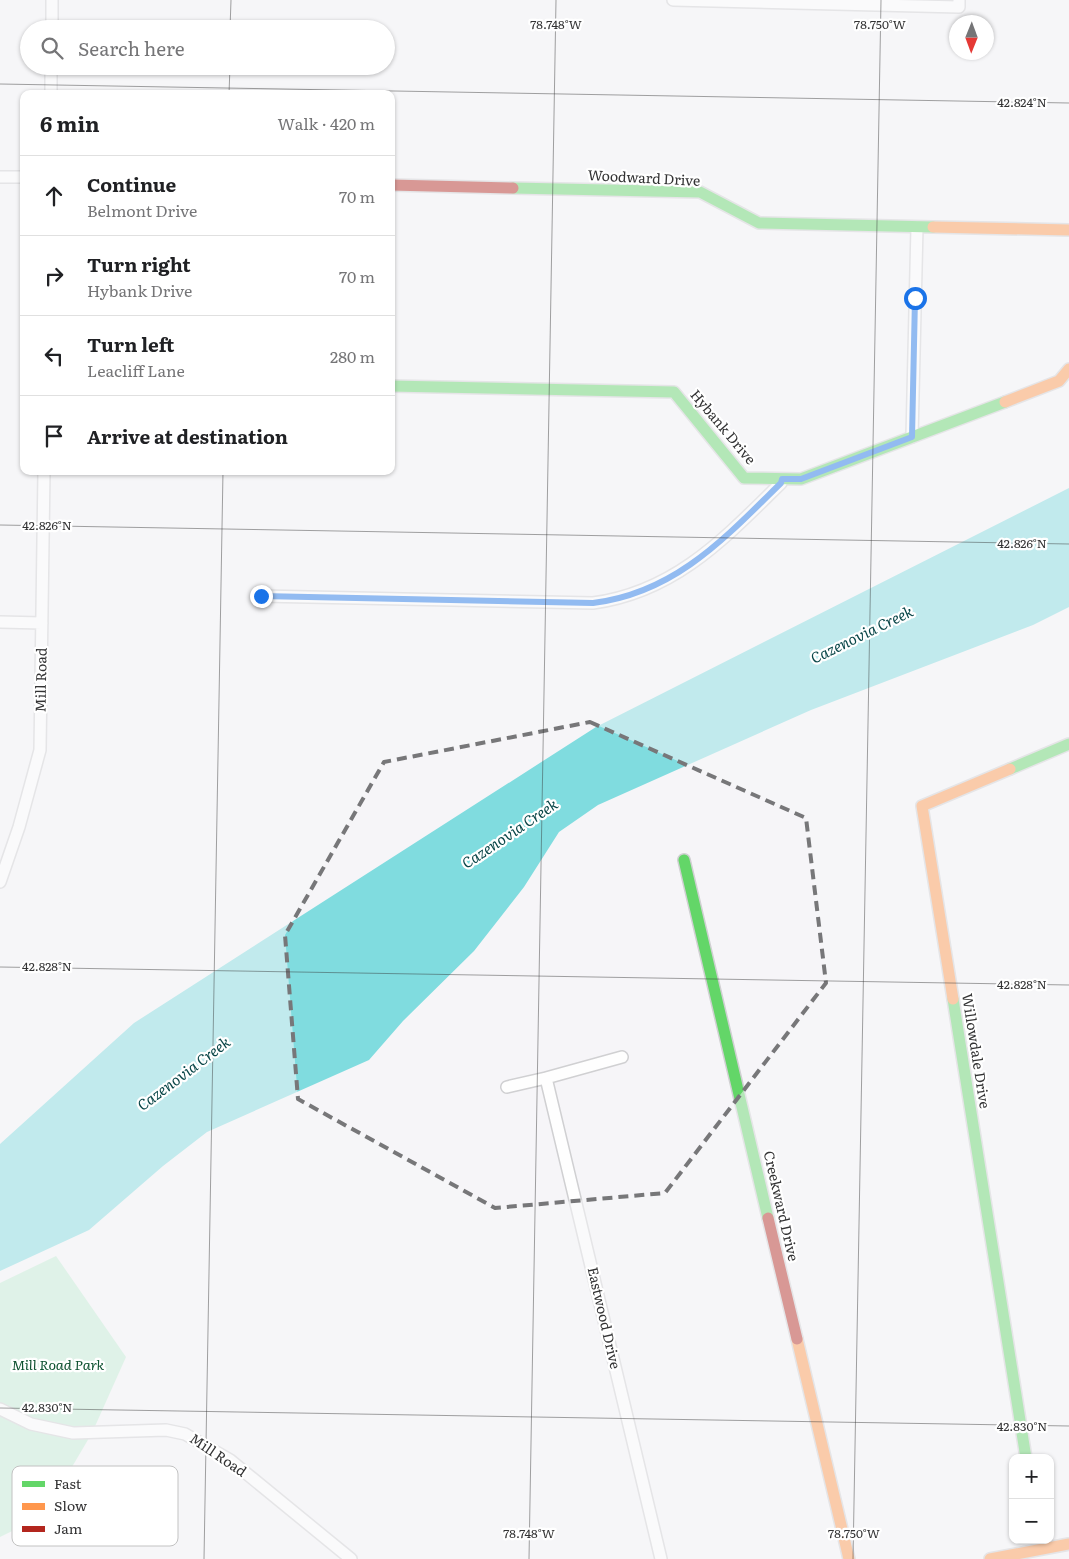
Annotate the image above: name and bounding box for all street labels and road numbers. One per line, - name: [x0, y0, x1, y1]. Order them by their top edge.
- street label: Woodward Drive: [587, 164, 701, 190]
- street label: Hybank Drive: [686, 385, 761, 468]
- street label: Mill Road: [29, 647, 51, 713]
- street label: Willowdale Drive: [958, 992, 996, 1110]
- street label: Creekward Drive: [760, 1149, 804, 1263]
- street label: Eastwood Drive: [584, 1265, 626, 1371]
- street label: Mill Road: [186, 1428, 251, 1481]

